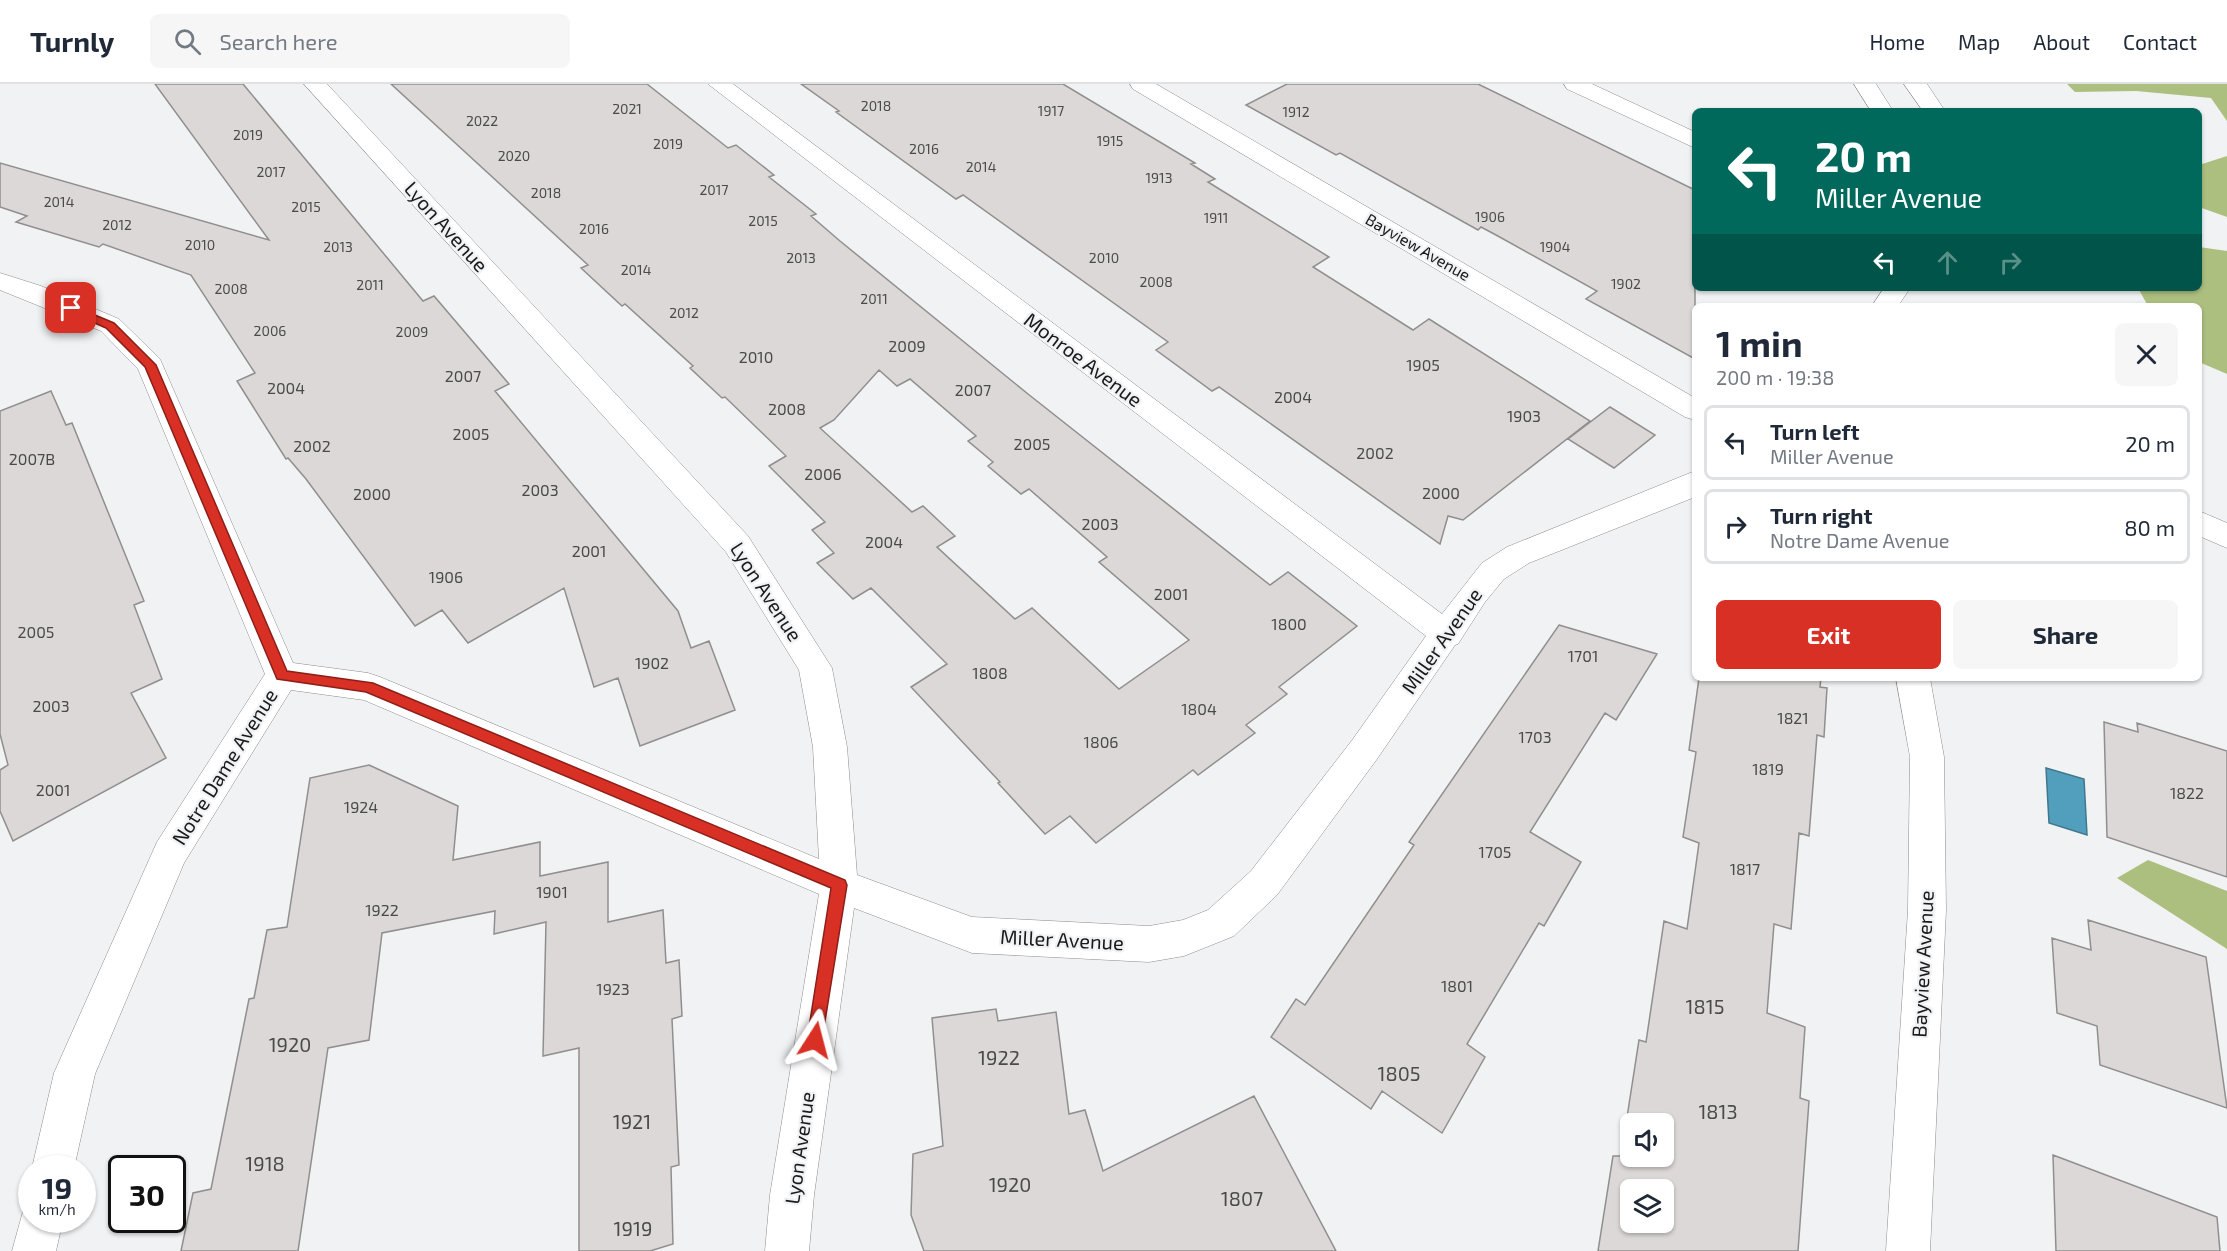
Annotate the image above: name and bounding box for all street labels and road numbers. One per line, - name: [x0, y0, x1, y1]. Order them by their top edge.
- street label: Lyon Avenue: [400, 176, 494, 276]
- street label: Bayview Avenue: [1362, 209, 1474, 284]
- street label: Monroe Avenue: [1020, 307, 1147, 411]
- street label: Lyon Avenue: [726, 537, 808, 646]
- street label: Miller Avenue: [1396, 583, 1486, 698]
- street label: Notre Dame Avenue: [166, 684, 282, 849]
- street label: Bayview Avenue: [1906, 890, 1938, 1038]
- street label: Miller Avenue: [1000, 924, 1124, 954]
- street label: Lyon Avenue: [779, 1090, 819, 1206]

